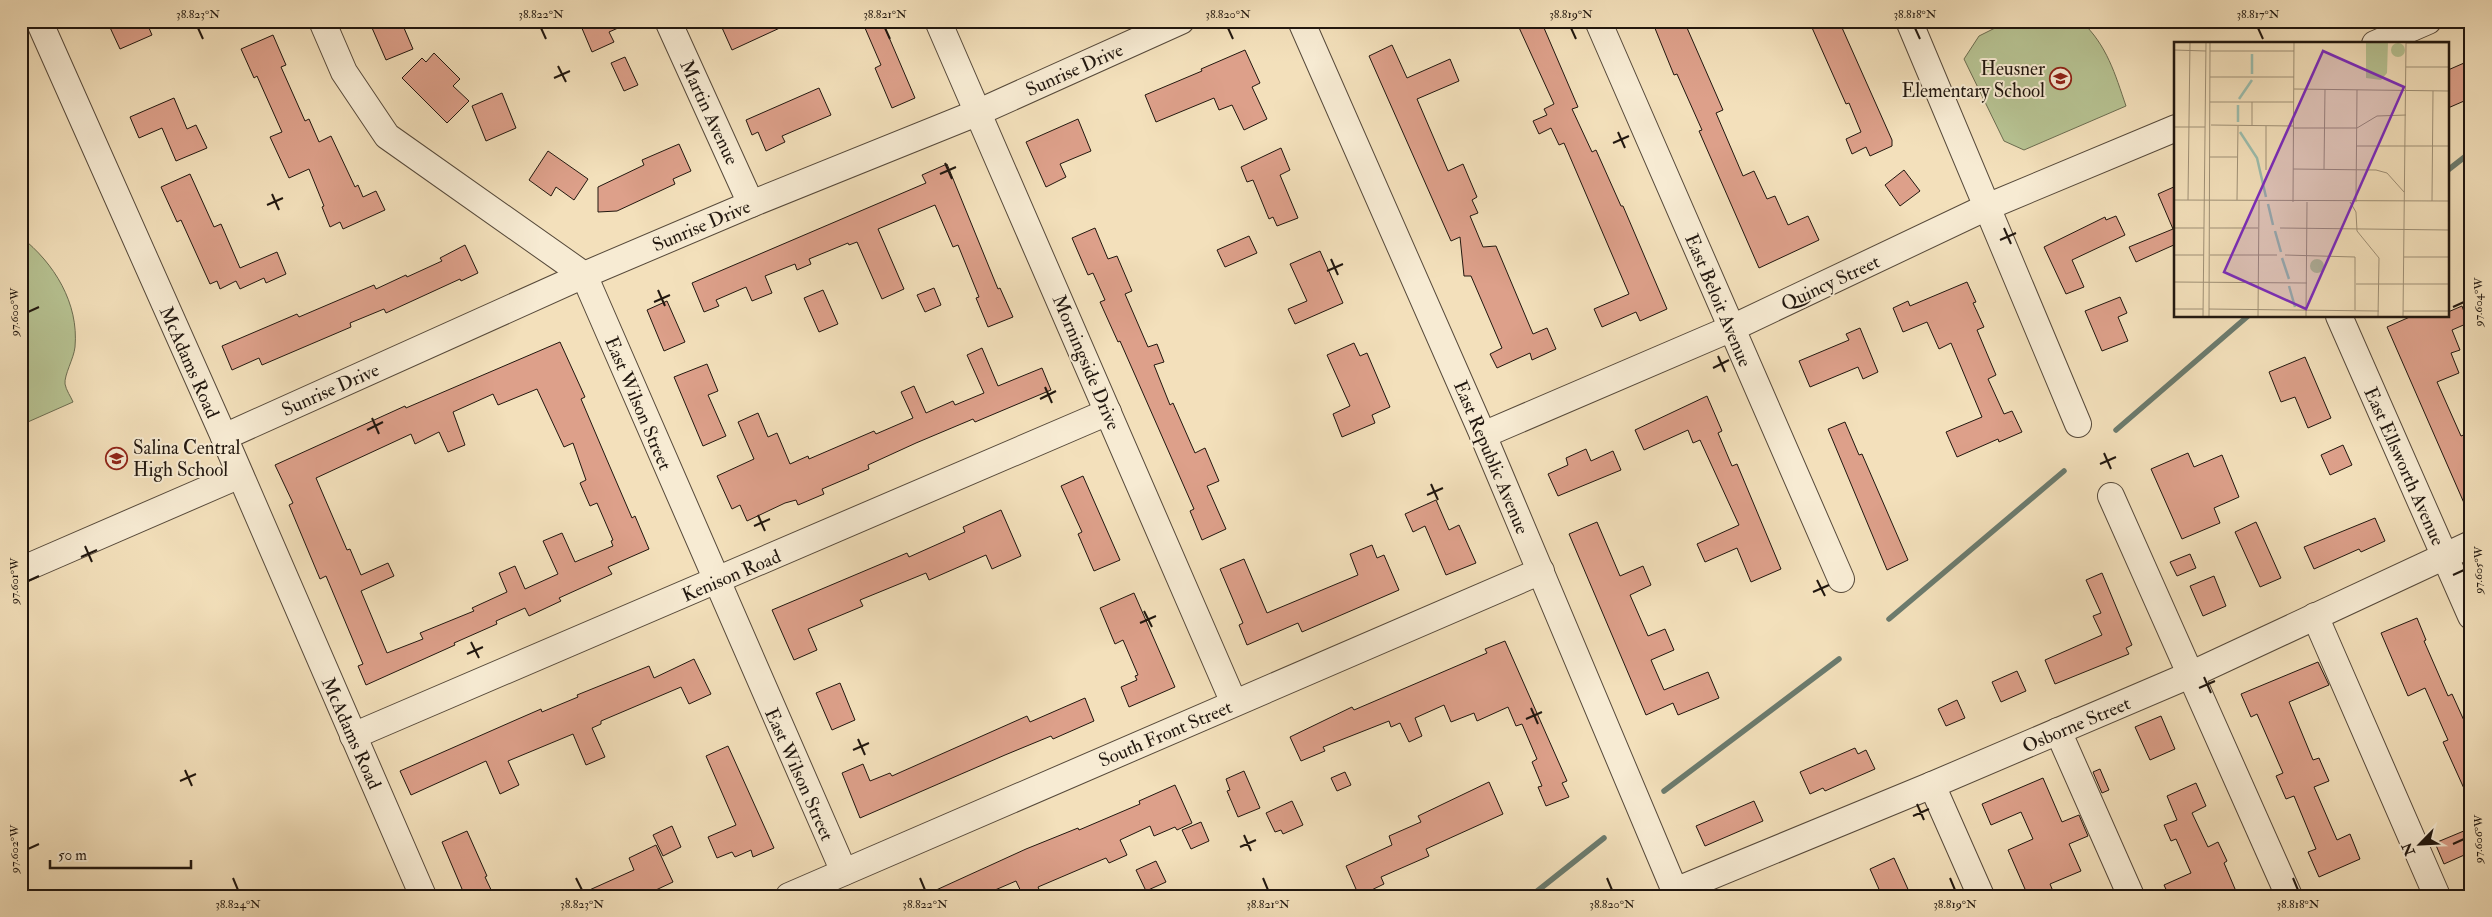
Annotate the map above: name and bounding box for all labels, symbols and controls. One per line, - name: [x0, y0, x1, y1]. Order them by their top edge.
- text: 38.823°N: [176, 7, 220, 22]
- text: 38.822°N: [518, 7, 564, 22]
- text: 38.821°N: [863, 7, 907, 22]
- text: 38.820°N: [1205, 7, 1251, 22]
- text: 38.819°N: [1549, 7, 1593, 22]
- text: 38.818°N: [1893, 7, 1937, 22]
- text: 38.817°N: [2237, 7, 2280, 22]
- street label: Sunrise Drive: [1022, 38, 1127, 102]
- inset map: [2174, 42, 2450, 318]
- street label: Martin Avenue: [674, 56, 744, 169]
- place label: Heusner Elementary School: [1902, 57, 2045, 103]
- school or university icon: Heusner Elementary School: [2049, 67, 2073, 91]
- street label: Sunrise Drive: [649, 194, 754, 257]
- street label: East Beloit Avenue: [1679, 230, 1757, 371]
- street label: Quincy Street: [1777, 250, 1884, 316]
- text: 97.604°W: [2471, 277, 2486, 327]
- text: 97.600°W: [7, 287, 22, 337]
- street label: Morningside Drive: [1047, 291, 1125, 434]
- street label: McAdams Road: [154, 303, 225, 423]
- street label: East Wilson Street: [599, 333, 677, 474]
- street label: Sunrise Drive: [278, 358, 383, 422]
- street label: East Republic Avenue: [1447, 377, 1534, 538]
- street label: East Ellsworth Avenue: [2358, 383, 2450, 549]
- place label: Salina Central High School: [133, 436, 241, 482]
- school or university icon: Salina Central High School: [105, 446, 129, 470]
- street label: Kenison Road: [678, 544, 785, 607]
- text: 97.605°W: [2471, 545, 2486, 595]
- text: 97.601°W: [7, 557, 22, 605]
- street label: McAdams Road: [316, 674, 387, 794]
- street label: Osborne Street: [2019, 691, 2134, 758]
- street label: South Front Street: [1095, 695, 1236, 773]
- street label: East Wilson Street: [759, 704, 839, 844]
- text: 97.606°W: [2471, 814, 2486, 864]
- north arrow: [2394, 820, 2444, 870]
- text: 97.602°W: [7, 824, 22, 874]
- scale bar: [50, 837, 191, 869]
- text: N: [2398, 839, 2419, 859]
- text: 50 m: [58, 846, 87, 865]
- text: 38.824°N: [215, 897, 261, 912]
- text: 38.823°N: [560, 897, 604, 912]
- text: 38.822°N: [902, 897, 948, 912]
- text: 38.821°N: [1246, 897, 1290, 912]
- text: 38.820°N: [1589, 897, 1635, 912]
- text: 38.819°N: [1933, 897, 1977, 912]
- text: 38.818°N: [2276, 897, 2320, 912]

